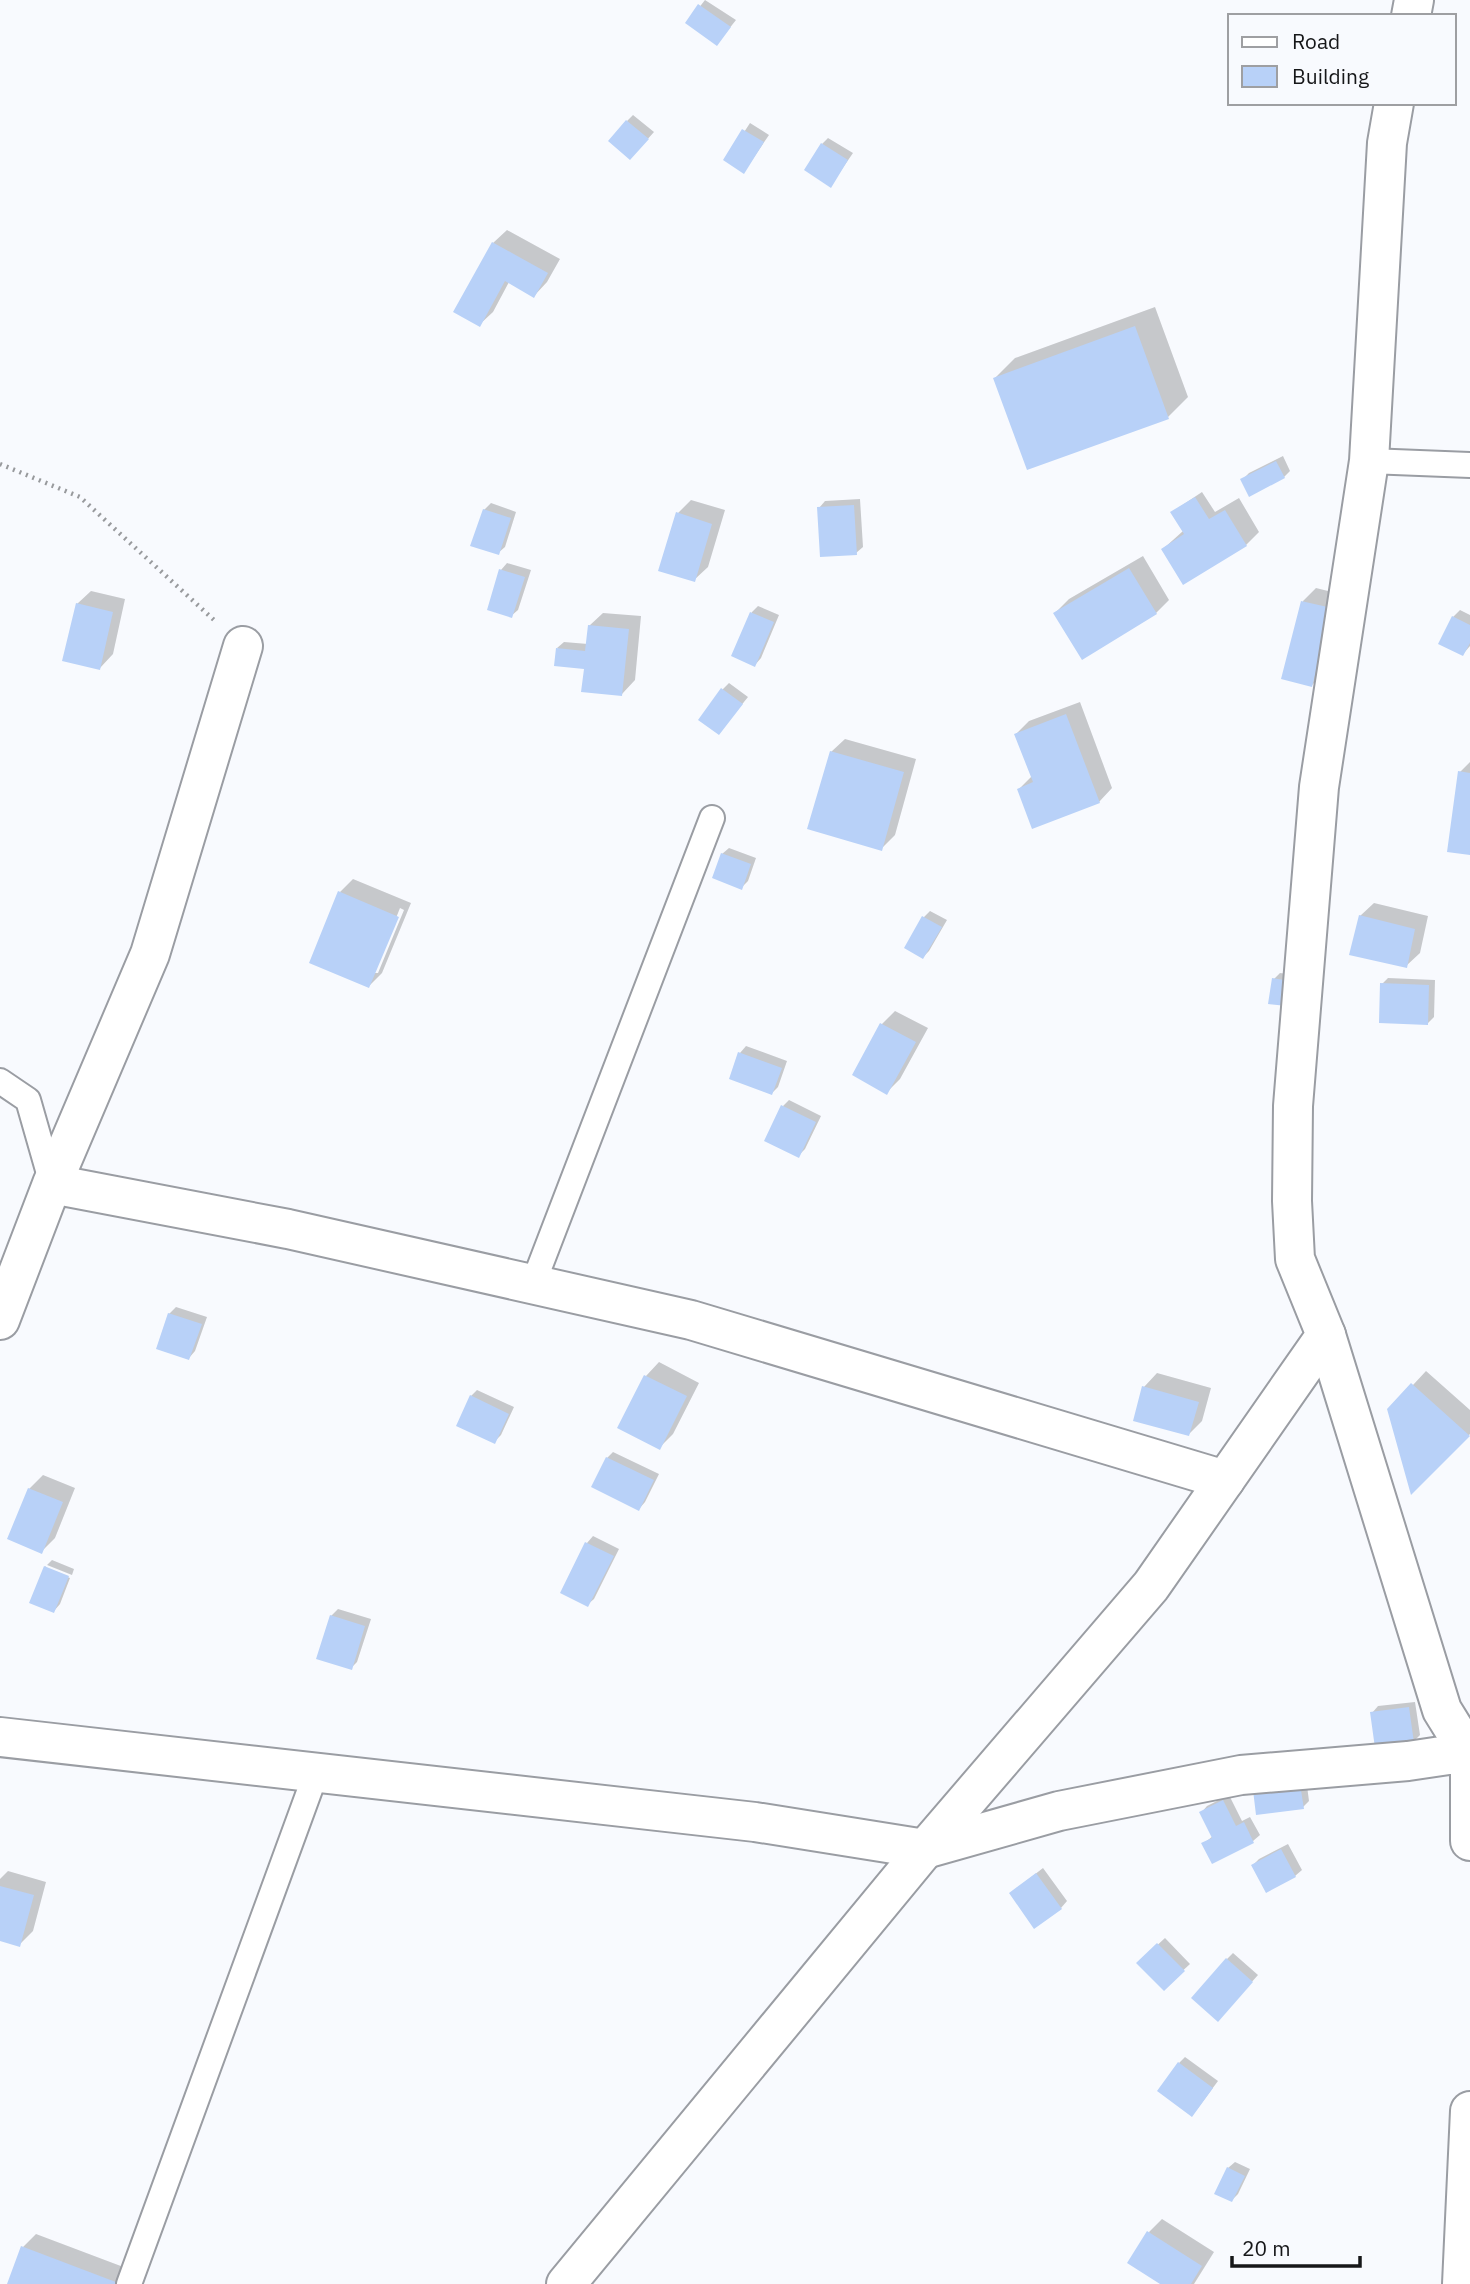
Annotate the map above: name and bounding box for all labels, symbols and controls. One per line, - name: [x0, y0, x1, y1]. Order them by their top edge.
- legend: [1228, 14, 1456, 105]
- text: Road: [1292, 27, 1340, 55]
- text: Building: [1292, 62, 1369, 90]
- scale bar: [1232, 2224, 1360, 2268]
- text: 20 m: [1242, 2234, 1291, 2262]

